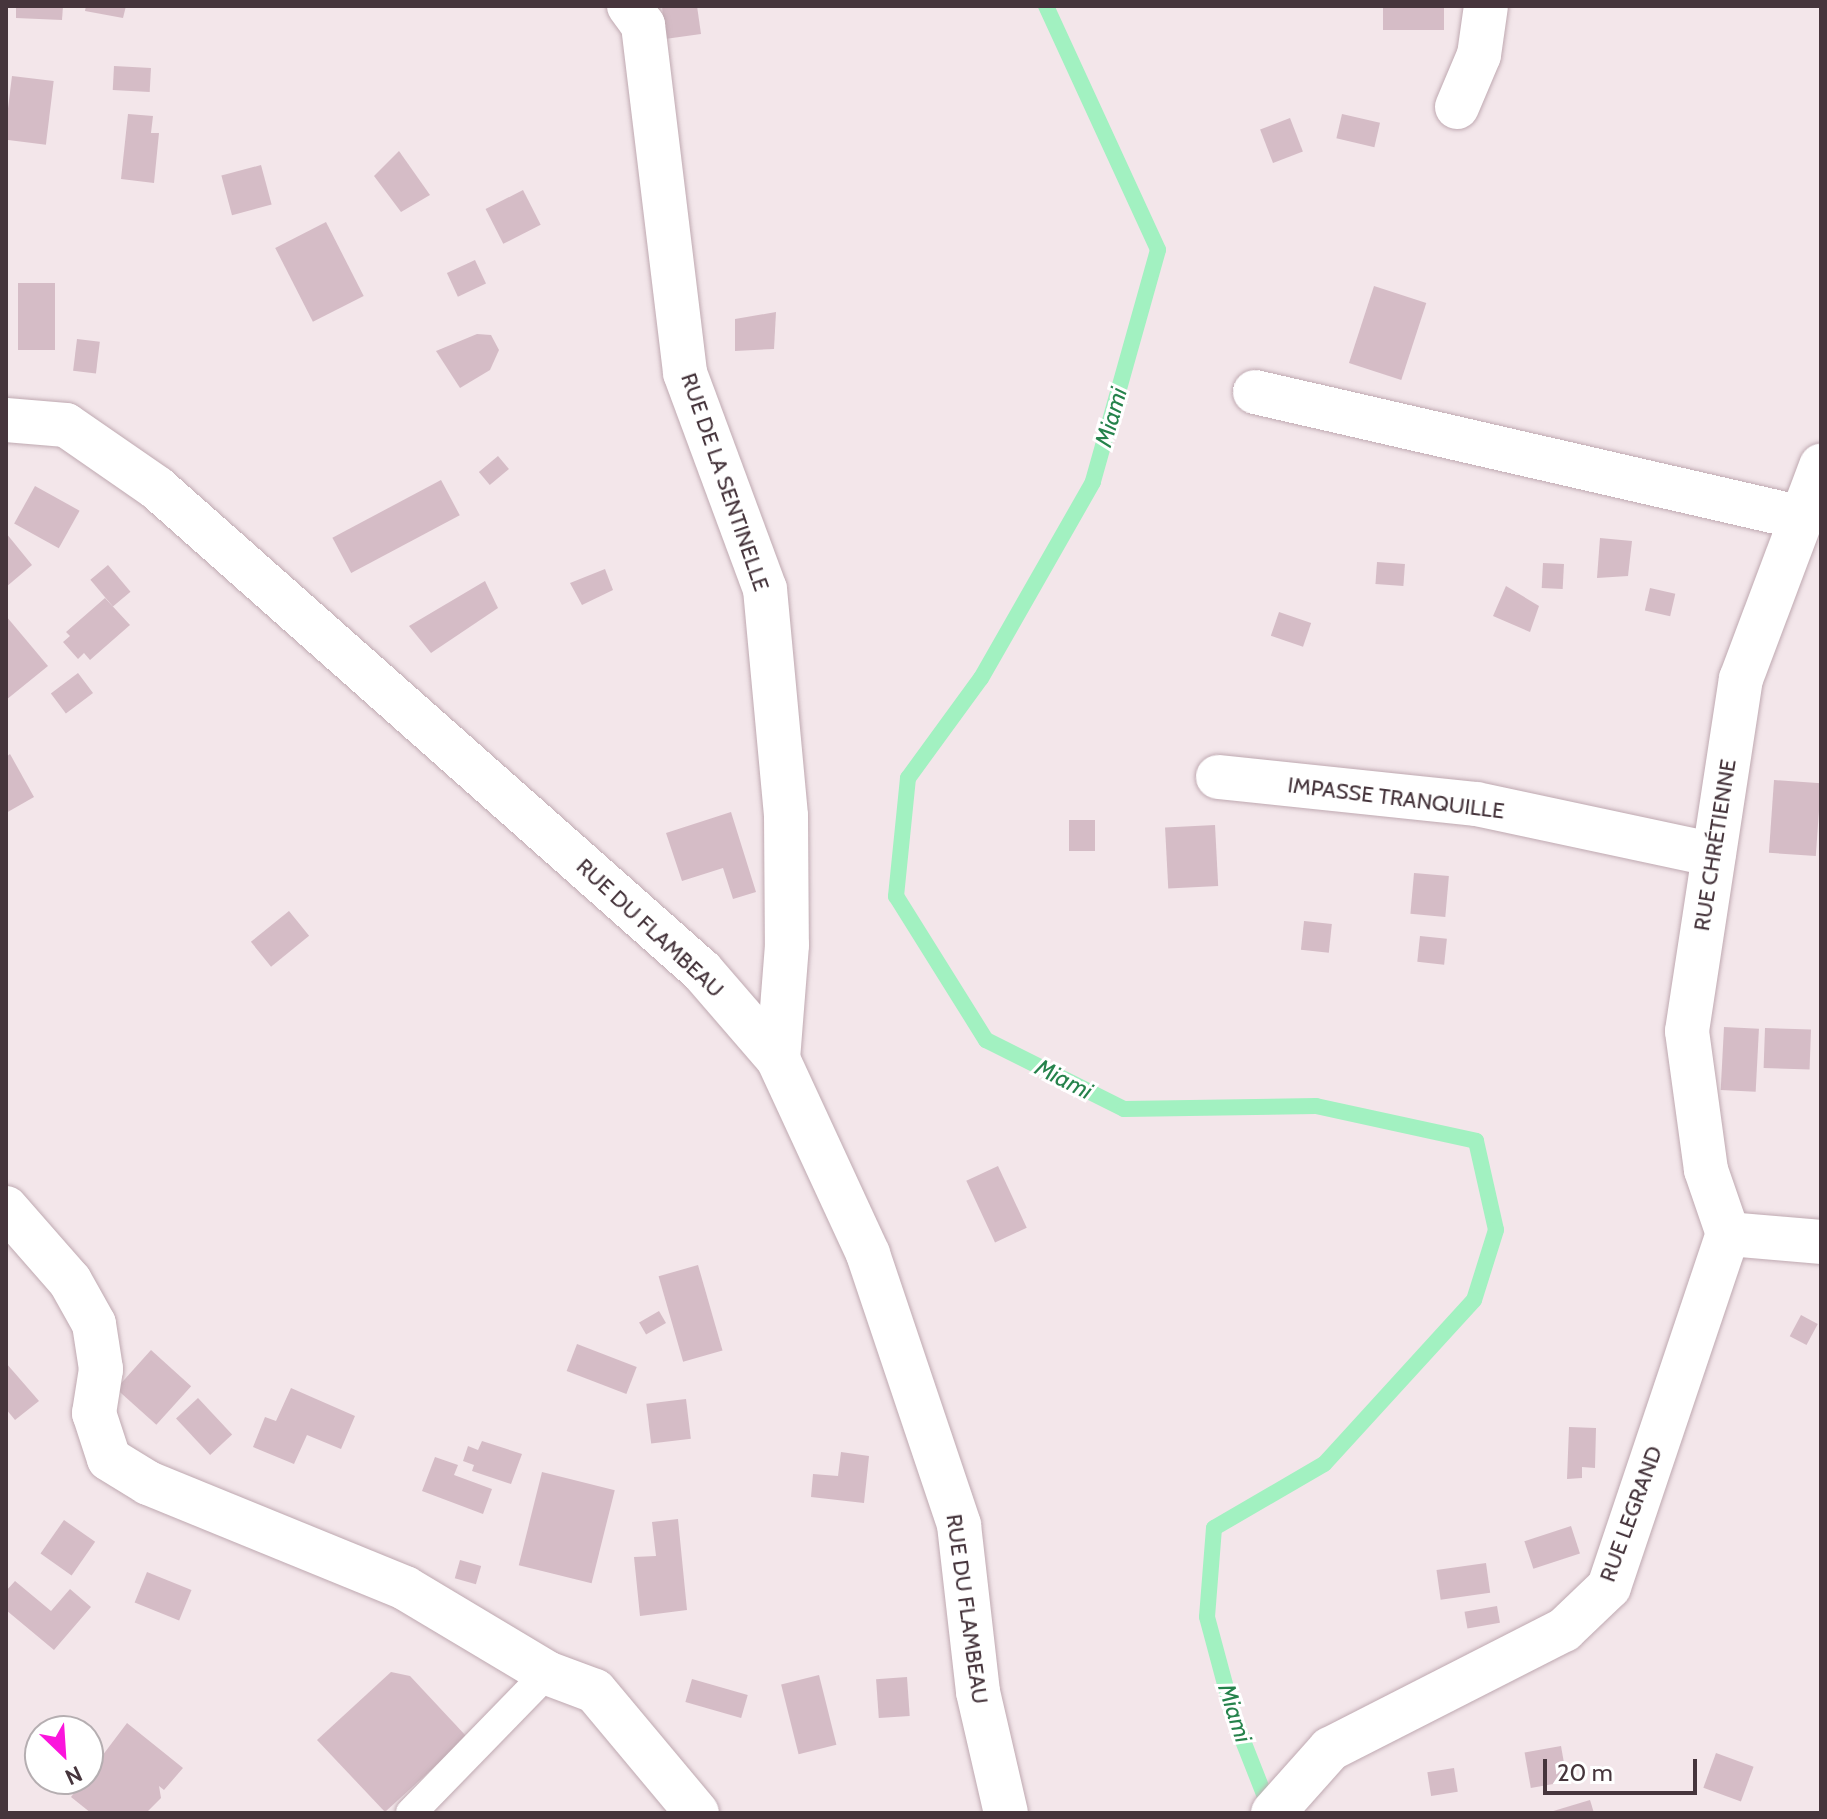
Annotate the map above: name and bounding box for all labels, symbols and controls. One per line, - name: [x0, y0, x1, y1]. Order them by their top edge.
- street label: RUE DE LA SENTINELLE: [675, 370, 775, 594]
- water label: Miami: [1089, 384, 1133, 450]
- street label: RUE CHRÉTIENNE: [1688, 757, 1742, 933]
- street label: IMPASSE TRANQUILLE: [1286, 772, 1506, 824]
- street label: RUE DU FLAMBEAU: [571, 853, 729, 1003]
- water label: Miami: [1031, 1052, 1097, 1106]
- street label: RUE LEGRAND: [1594, 1443, 1668, 1585]
- street label: RUE DU FLAMBEAU: [941, 1512, 993, 1706]
- water label: Miami: [1212, 1680, 1258, 1746]
- north arrow: [24, 1715, 104, 1795]
- scale bar: [1547, 1743, 1701, 1793]
- text: 20 m: [1557, 1758, 1613, 1787]
- text: N: [61, 1760, 86, 1791]

